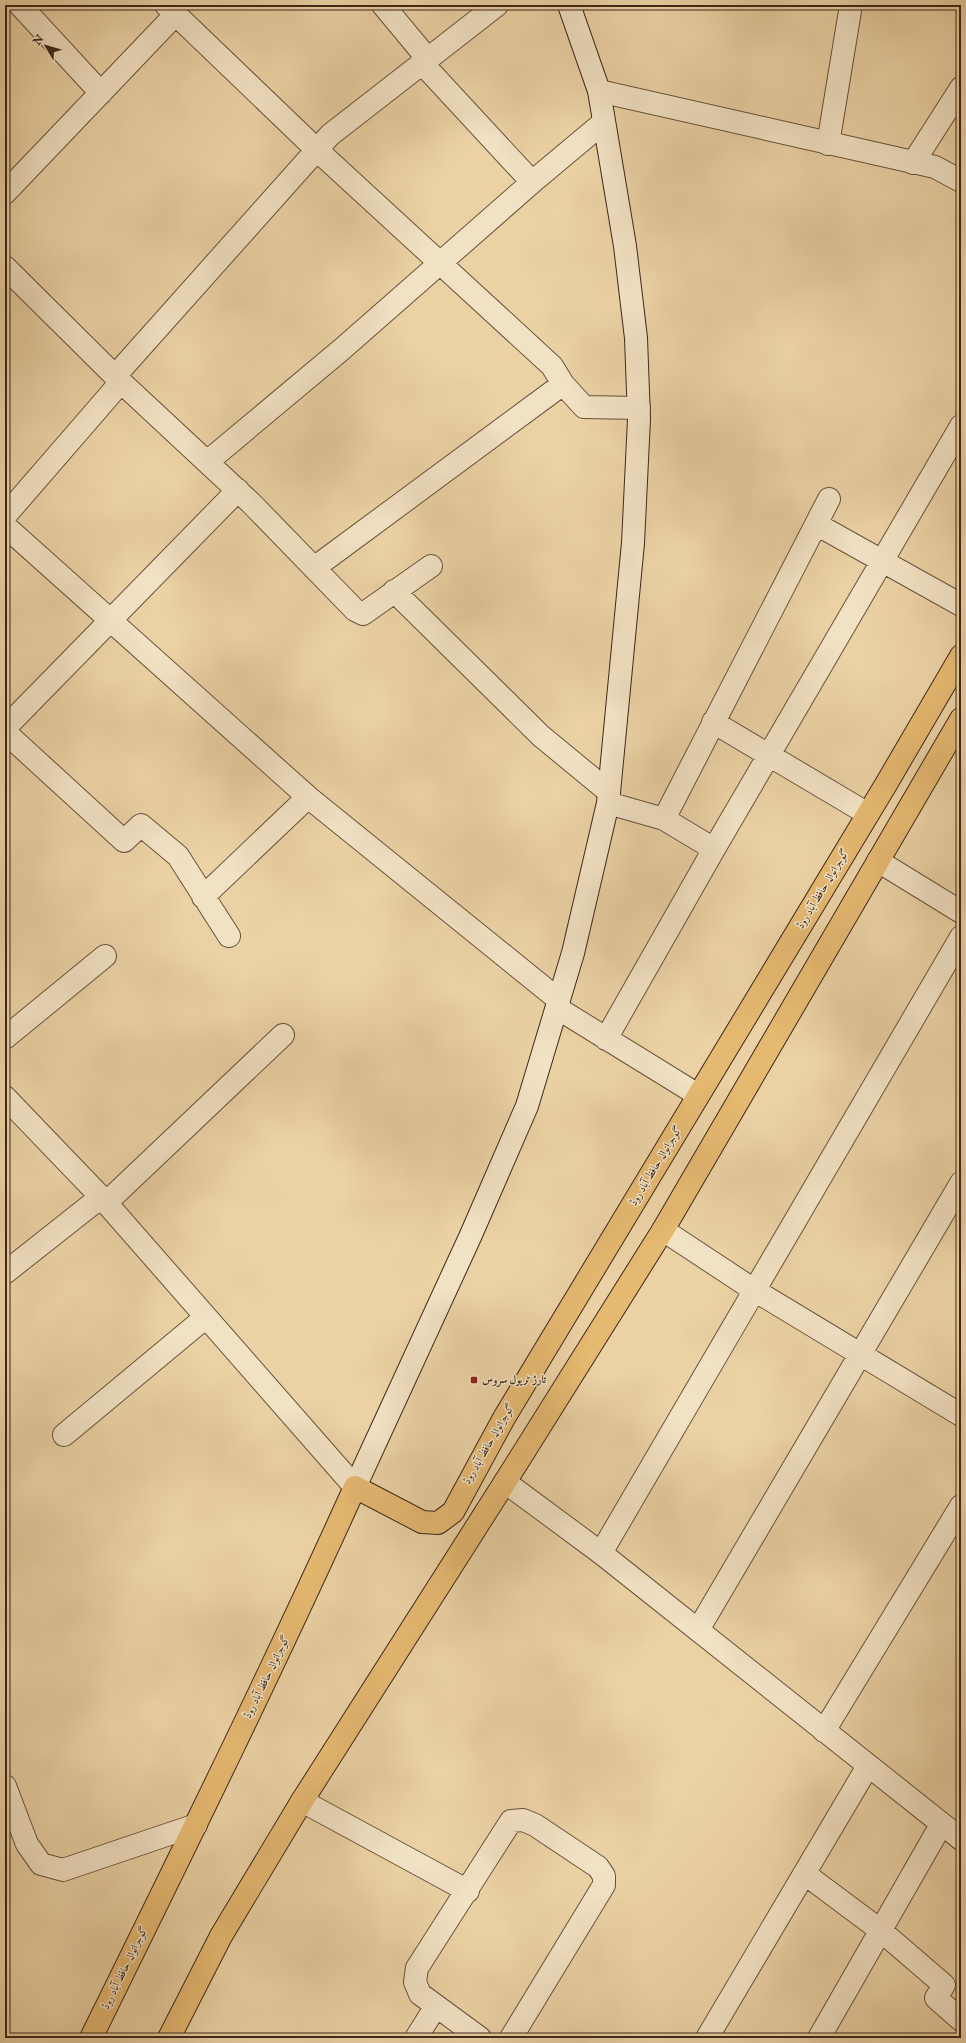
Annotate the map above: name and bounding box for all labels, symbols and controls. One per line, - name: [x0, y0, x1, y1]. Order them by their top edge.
- north arrow: [26, 26, 66, 66]
- text: N: [30, 32, 48, 49]
- street label: گوجرانوالہ حافظ آباد روڈ: [793, 846, 852, 932]
- street label: گوجرانوالہ حافظ آباد روڈ: [626, 1123, 685, 1209]
- place label: تارڑ ٹریول سروس: [482, 1373, 547, 1387]
- marker: تارڑ ٹریول سروس: [469, 1375, 479, 1385]
- street label: گوجرانوالہ حافظ آباد روڈ: [459, 1401, 518, 1487]
- street label: گوجرانوالہ حافظ آباد روڈ: [240, 1633, 293, 1721]
- street label: گوجرانوالہ حافظ آباد روڈ: [98, 1924, 151, 2012]

